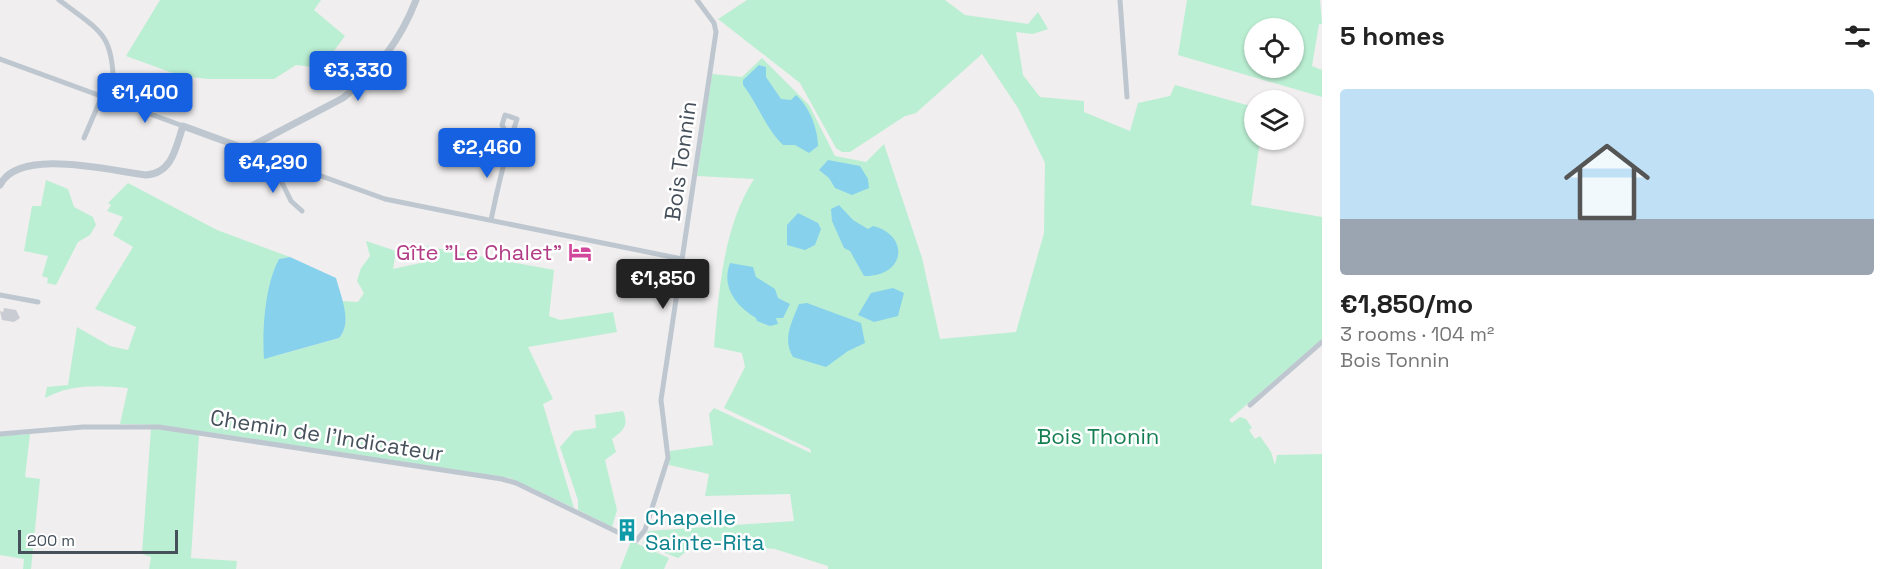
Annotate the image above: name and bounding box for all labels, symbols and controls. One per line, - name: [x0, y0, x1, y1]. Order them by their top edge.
- map controls: [1244, 18, 1304, 150]
- button: locate: [1244, 18, 1304, 78]
- text: 5 homes: [1340, 19, 1445, 53]
- icon: filters: [1841, 20, 1874, 53]
- pin: €3,330: [309, 51, 407, 102]
- text: €3,330: [324, 57, 392, 83]
- pin: €1,400: [96, 73, 194, 124]
- text: €1,400: [111, 79, 179, 105]
- button: layers: [1244, 90, 1304, 150]
- street label: Bois Tonnin: [658, 99, 702, 223]
- pin: €2,460: [438, 128, 536, 179]
- icon: home: [1553, 128, 1661, 236]
- text: €2,460: [452, 134, 522, 160]
- pin: €4,290: [224, 143, 322, 194]
- text: €4,290: [238, 149, 308, 175]
- place label: Gîte "Le Chalet": [396, 238, 562, 266]
- hotel icon: Gîte "Le Chalet": [567, 239, 593, 265]
- pin: €1,850: [614, 259, 712, 310]
- text: €1,850: [630, 265, 696, 291]
- text: €1,850/mo: [1340, 287, 1473, 321]
- text: 3 rooms · 104 m²: [1340, 321, 1494, 347]
- text: Bois Tonnin: [1340, 347, 1449, 373]
- street label: Chemin de l'Indicateur: [208, 403, 446, 467]
- park label: Bois Thonin: [1037, 422, 1159, 450]
- place label: Chapelle Sainte-Rita: [645, 503, 765, 556]
- building icon: Chapelle Sainte-Rita: [614, 517, 640, 543]
- scale bar: [18, 527, 178, 554]
- text: 200 m: [27, 530, 75, 551]

